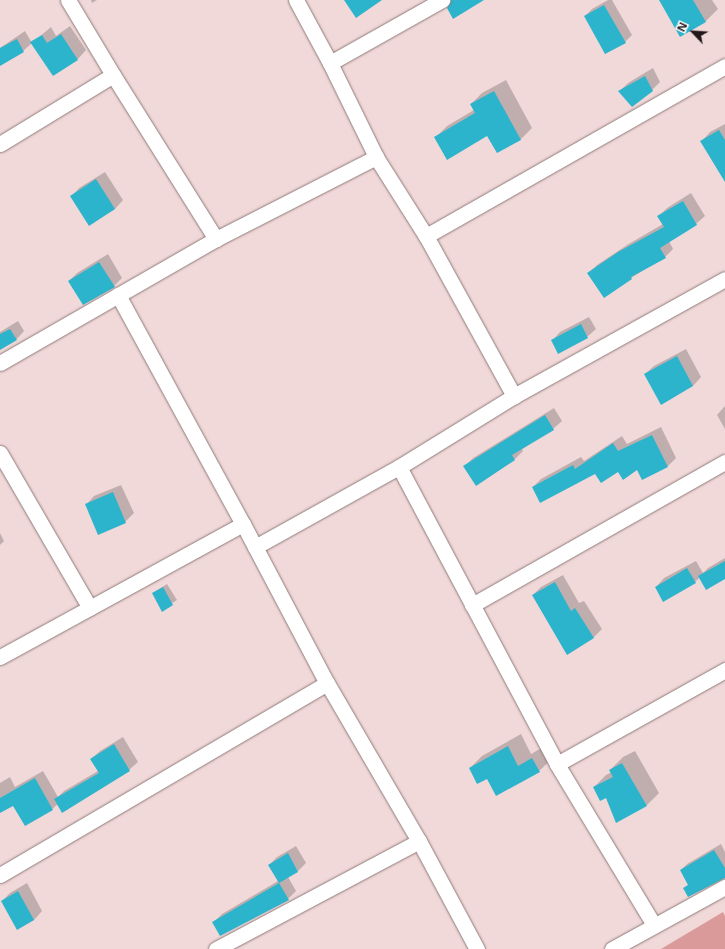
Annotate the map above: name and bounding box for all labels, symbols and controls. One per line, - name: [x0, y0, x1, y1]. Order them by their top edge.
- north arrow: [673, 12, 713, 52]
- text: N: [673, 19, 690, 34]

